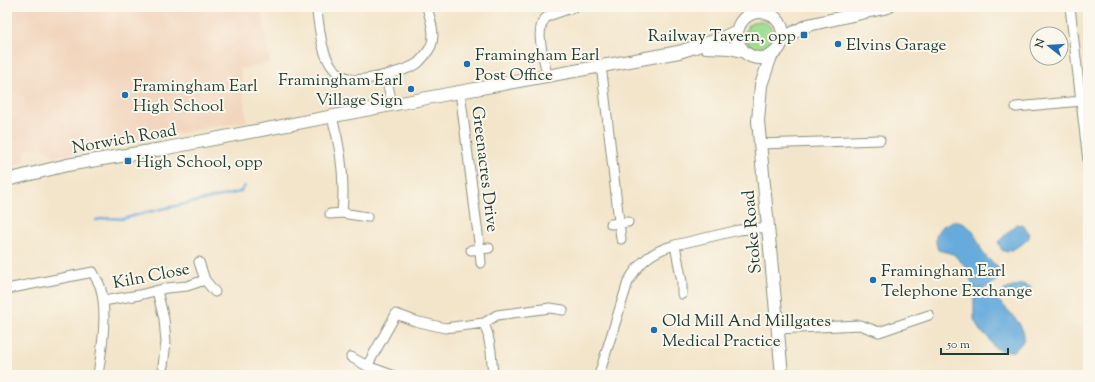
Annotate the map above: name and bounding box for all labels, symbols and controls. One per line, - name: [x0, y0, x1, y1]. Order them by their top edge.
- place label: Railway Tavern, opp: [648, 25, 796, 49]
- north arrow: [1029, 26, 1069, 66]
- marker: Railway Tavern, opp: [799, 30, 809, 40]
- place label: Elvins Garage: [846, 34, 947, 58]
- text: N: [1031, 37, 1049, 51]
- marker: Elvins Garage: [833, 39, 843, 49]
- place label: Framingham Earl Post Office: [475, 44, 600, 88]
- marker: Framingham Earl Post Office: [462, 59, 472, 69]
- place label: Framingham Earl Village Sign: [278, 69, 403, 113]
- place label: Framingham Earl High School: [133, 75, 258, 119]
- marker: Framingham Earl Village Sign: [406, 84, 416, 94]
- marker: Framingham Earl High School: [120, 90, 130, 100]
- street label: Greenacres Drive: [464, 105, 504, 234]
- street label: Norwich Road: [70, 119, 179, 161]
- place label: High School, opp: [136, 151, 263, 175]
- marker: High School, opp: [123, 156, 133, 166]
- street label: Stoke Road: [737, 189, 769, 275]
- street label: Kiln Close: [111, 258, 192, 296]
- place label: Framingham Earl Telephone Exchange: [881, 260, 1032, 304]
- marker: Framingham Earl Telephone Exchange: [868, 275, 878, 285]
- place label: Old Mill And Millgates Medical Practice: [662, 310, 831, 354]
- marker: Old Mill And Millgates Medical Practice: [649, 325, 659, 335]
- scale bar: [941, 330, 1008, 356]
- text: 50 m: [946, 336, 970, 354]

